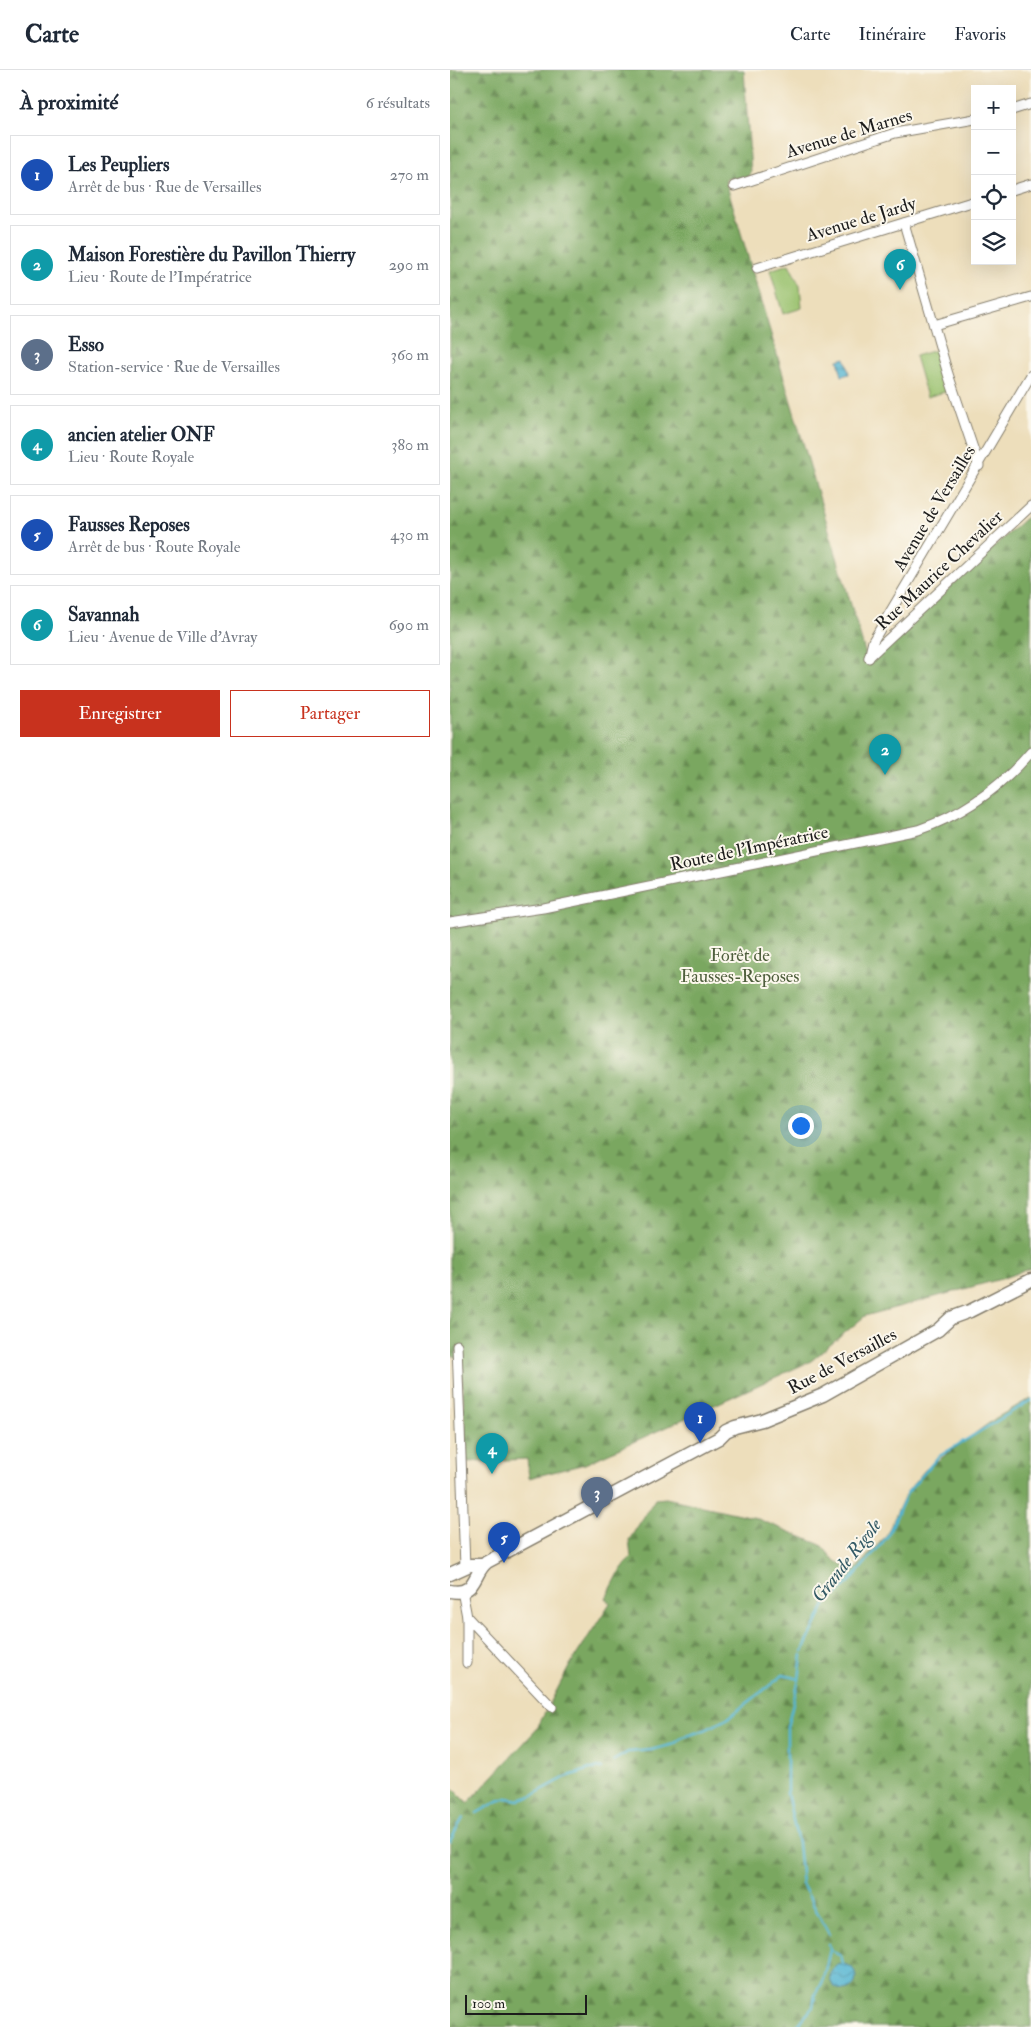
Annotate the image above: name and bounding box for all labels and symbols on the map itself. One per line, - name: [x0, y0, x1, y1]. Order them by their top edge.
- street label: Avenue de Marnes: [782, 103, 915, 164]
- street label: Avenue de Jardy: [802, 192, 920, 247]
- pin: 6: [884, 249, 916, 290]
- street label: Avenue de Versailles: [887, 441, 981, 576]
- street label: Rue Maurice Chevalier: [871, 505, 1008, 635]
- pin: 2: [869, 734, 901, 775]
- street label: Route de l'Impératrice: [668, 820, 831, 876]
- park label: Forêt de Fausses-Reposes: [680, 944, 800, 988]
- your location: [788, 1113, 814, 1139]
- street label: Rue de Versailles: [784, 1323, 901, 1400]
- pin: 1: [684, 1402, 716, 1443]
- pin: 4: [476, 1433, 508, 1474]
- pin: 3: [581, 1477, 613, 1518]
- water label: Grande Rigole: [807, 1513, 887, 1607]
- pin: 5: [488, 1522, 520, 1563]
- scale bar: [465, 1992, 588, 2015]

